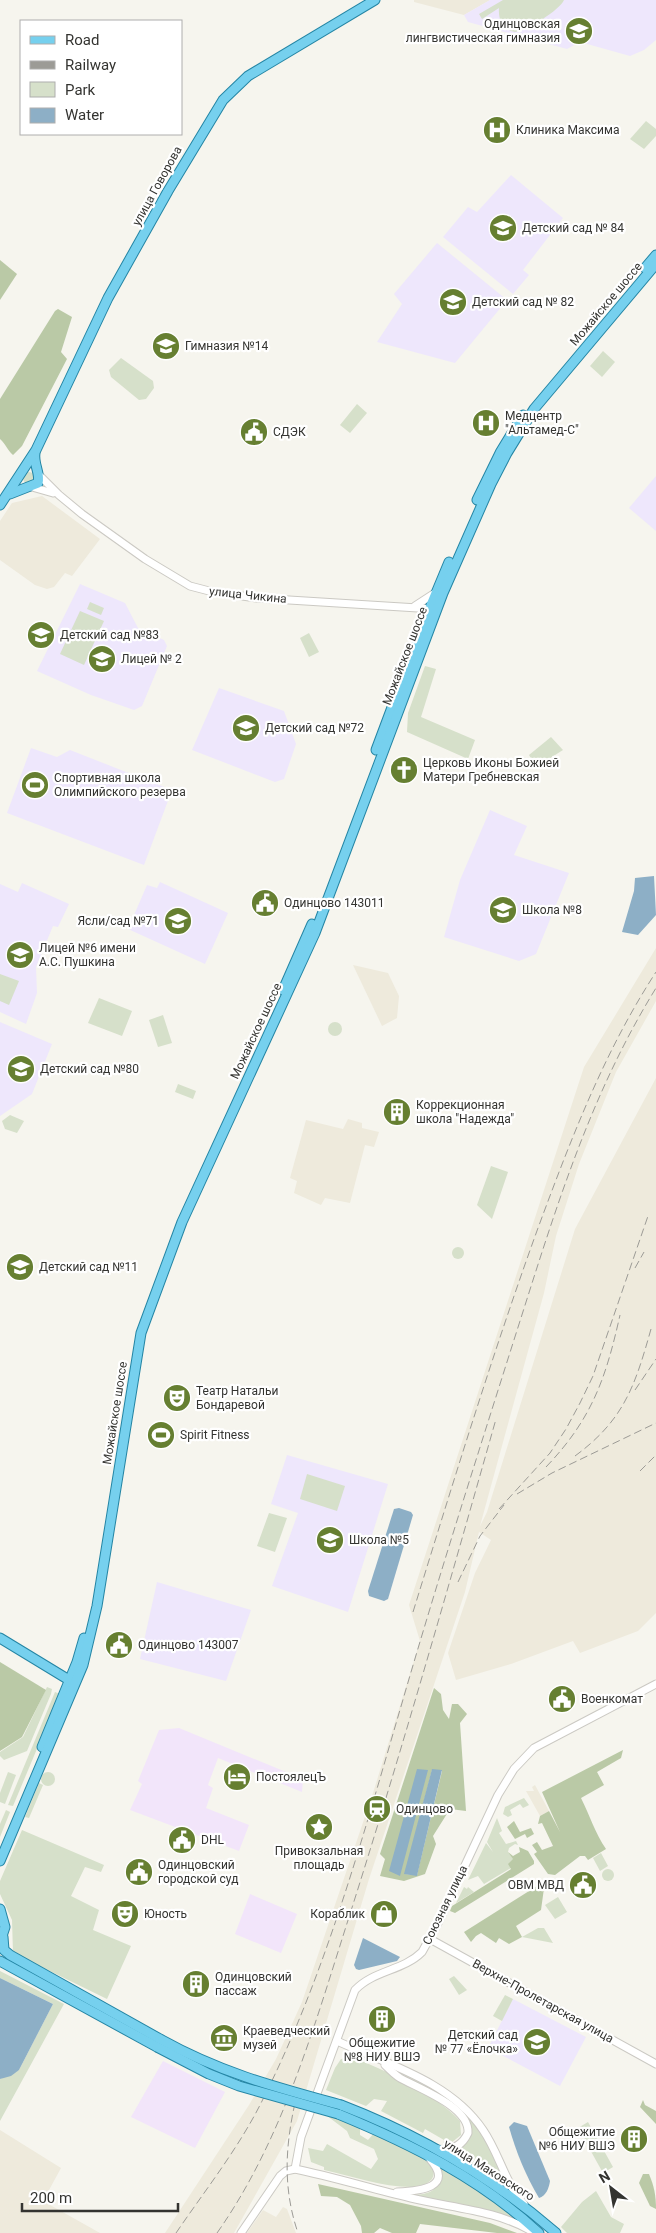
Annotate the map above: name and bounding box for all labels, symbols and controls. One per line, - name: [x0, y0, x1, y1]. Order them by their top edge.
- school or university icon: Одинцовская лингвистическая гимназия: [564, 16, 594, 46]
- place label: Одинцовская лингвистическая гимназия: [406, 17, 560, 45]
- legend: [20, 20, 182, 135]
- text: Road: [65, 31, 99, 49]
- text: Railway: [65, 56, 116, 74]
- text: Park: [65, 81, 96, 99]
- text: Water: [65, 106, 104, 124]
- hospital icon: Клиника Максима: [482, 115, 512, 145]
- place label: Клиника Максима: [516, 123, 619, 137]
- street label: улица Говорова: [129, 144, 185, 228]
- school or university icon: Детский сад № 84: [488, 213, 518, 243]
- place label: Детский сад № 84: [522, 221, 624, 235]
- street label: Можайское шоссе: [567, 260, 645, 348]
- school or university icon: Детский сад № 82: [438, 287, 468, 317]
- place label: Детский сад № 82: [472, 295, 574, 309]
- school or university icon: Гимназия №14: [151, 331, 181, 361]
- place label: Гимназия №14: [185, 339, 268, 353]
- hospital icon: Медцентр "Альтамед-С": [471, 408, 501, 438]
- place label: Медцентр "Альтамед-С": [505, 409, 579, 437]
- public building icon: СДЭК: [239, 417, 269, 447]
- place label: СДЭК: [273, 425, 306, 439]
- street label: улица Чикина: [209, 584, 287, 606]
- street label: Можайское шоссе: [380, 605, 430, 707]
- school or university icon: Детский сад №83: [26, 620, 56, 650]
- place label: Детский сад №83: [60, 628, 159, 642]
- school or university icon: Лицей № 2: [87, 644, 117, 674]
- place label: Лицей № 2: [121, 652, 182, 666]
- school or university icon: Детский сад №72: [231, 713, 261, 743]
- place label: Детский сад №72: [265, 721, 364, 735]
- church icon: Церковь Иконы Божией Матери Гребневская: [389, 755, 419, 785]
- place label: Церковь Иконы Божией Матери Гребневская: [423, 756, 559, 784]
- sports icon: Спортивная школа Олимпийского резерва: [20, 770, 50, 800]
- place label: Спортивная школа Олимпийского резерва: [54, 771, 186, 799]
- public building icon: Одинцово 143011: [250, 888, 280, 918]
- school or university icon: Школа №8: [488, 895, 518, 925]
- place label: Одинцово 143011: [284, 896, 384, 910]
- place label: Школа №8: [522, 903, 582, 917]
- school or university icon: Ясли/сад №71: [163, 906, 193, 936]
- place label: Ясли/сад №71: [77, 914, 159, 928]
- school or university icon: Лицей №6 имени А.С. Пушкина: [5, 940, 35, 970]
- place label: Лицей №6 имени А.С. Пушкина: [39, 941, 136, 969]
- street label: Можайское шоссе: [228, 981, 284, 1081]
- school or university icon: Детский сад №80: [6, 1054, 36, 1084]
- place label: Детский сад №80: [40, 1062, 139, 1076]
- building icon: Коррекционная школа "Надежда": [382, 1097, 412, 1127]
- place label: Коррекционная школа "Надежда": [416, 1098, 514, 1126]
- school or university icon: Детский сад №11: [5, 1252, 35, 1282]
- place label: Детский сад №11: [39, 1260, 138, 1274]
- street label: Можайское шоссе: [100, 1360, 130, 1466]
- theatre icon: Театр Натальи Бондаревой: [162, 1383, 192, 1413]
- place label: Театр Натальи Бондаревой: [196, 1384, 279, 1412]
- sports icon: Spirit Fitness: [146, 1420, 176, 1450]
- place label: Spirit Fitness: [180, 1428, 250, 1442]
- school or university icon: Школа №5: [315, 1525, 345, 1555]
- place label: Школа №5: [349, 1533, 409, 1547]
- public building icon: Одинцово 143007: [104, 1630, 134, 1660]
- place label: Одинцово 143007: [138, 1638, 239, 1652]
- public building icon: Военкомат: [547, 1684, 577, 1714]
- place label: Военкомат: [581, 1692, 643, 1706]
- hotel icon: ПостоялецЪ: [222, 1762, 252, 1792]
- place label: ПостоялецЪ: [256, 1770, 326, 1784]
- station icon: Одинцово: [362, 1794, 392, 1824]
- place label: Одинцово: [396, 1802, 453, 1816]
- place icon: Привокзальная площадь: [304, 1812, 334, 1842]
- public building icon: DHL: [167, 1825, 197, 1855]
- place label: DHL: [201, 1833, 224, 1847]
- place label: Привокзальная площадь: [275, 1844, 363, 1872]
- public building icon: Одинцовский городской суд: [124, 1857, 154, 1887]
- place label: Одинцовский городской суд: [158, 1858, 238, 1886]
- street label: Союзная улица: [420, 1863, 470, 1947]
- public building icon: ОВМ МВД: [568, 1870, 598, 1900]
- place label: ОВМ МВД: [508, 1878, 564, 1892]
- theatre icon: Юность: [110, 1899, 140, 1929]
- shop icon: Кораблик: [369, 1899, 399, 1929]
- place label: Юность: [144, 1907, 187, 1921]
- place label: Кораблик: [310, 1907, 366, 1921]
- street label: Верхне-Пролетарская улица: [470, 1956, 616, 2046]
- building icon: Одинцовский пассаж: [181, 1969, 211, 1999]
- place label: Одинцовский пассаж: [215, 1970, 292, 1998]
- building icon: Общежитие №8 НИУ ВШЭ: [367, 2004, 397, 2034]
- museum icon: Краеведческий музей: [209, 2023, 239, 2053]
- place label: Краеведческий музей: [243, 2024, 330, 2052]
- school or university icon: Детский сад № 77 «Ёлочка»: [522, 2027, 552, 2057]
- place label: Детский сад № 77 «Ёлочка»: [435, 2028, 518, 2056]
- place label: Общежитие №8 НИУ ВШЭ: [344, 2036, 420, 2064]
- building icon: Общежитие №6 НИУ ВШЭ: [619, 2124, 649, 2154]
- place label: Общежитие №6 НИУ ВШЭ: [538, 2125, 615, 2153]
- street label: улица Маковского: [441, 2136, 537, 2204]
- north arrow: [586, 2163, 636, 2213]
- text: N: [596, 2167, 613, 2186]
- scale bar: [22, 2180, 179, 2212]
- text: 200 m: [30, 2189, 72, 2207]

